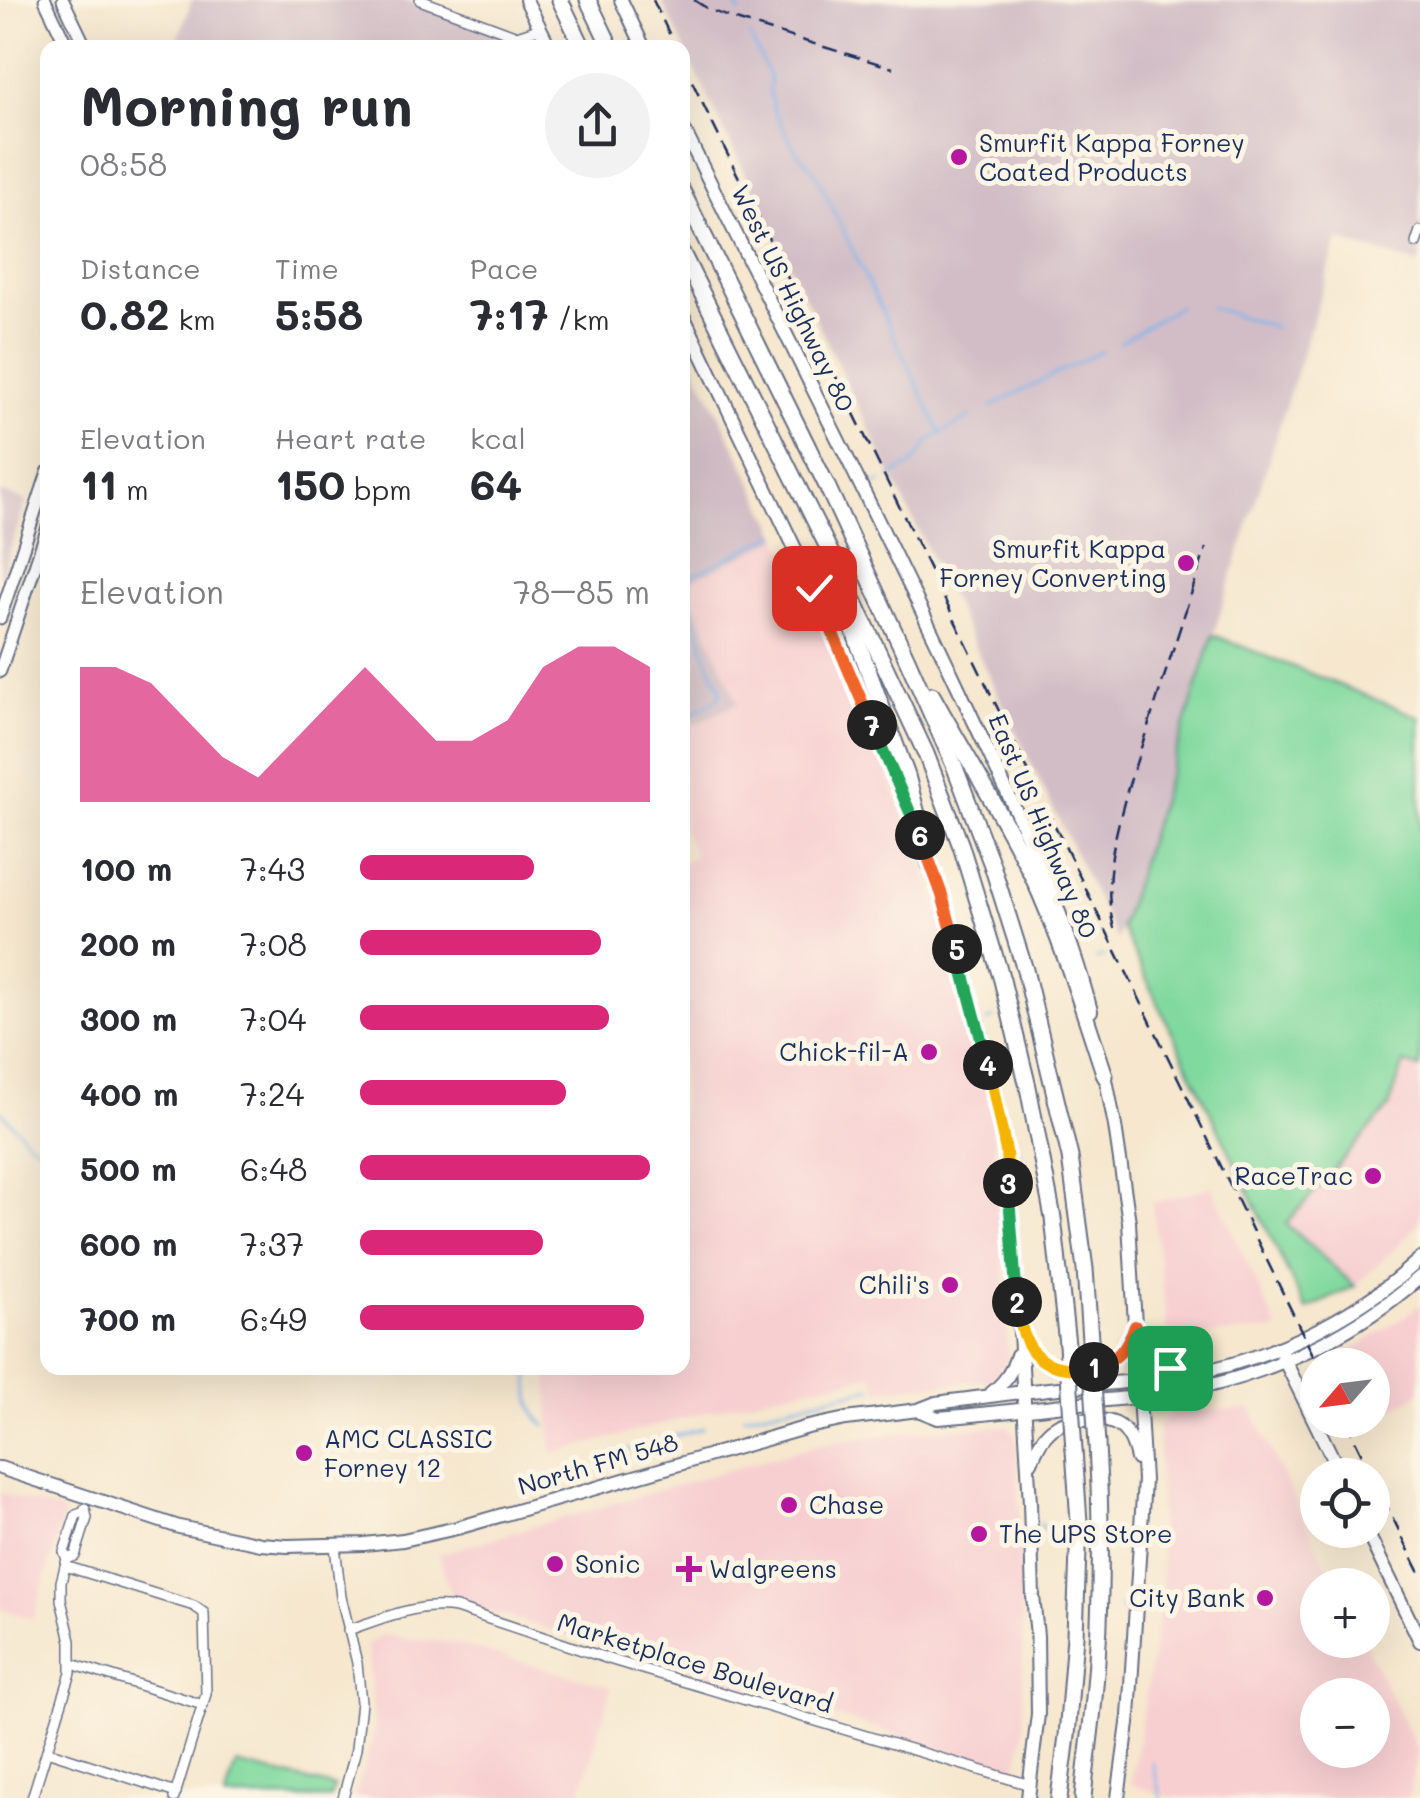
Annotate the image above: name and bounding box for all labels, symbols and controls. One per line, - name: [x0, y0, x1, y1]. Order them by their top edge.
- text: Morning run: [80, 68, 413, 140]
- button: share: [545, 73, 650, 178]
- place label: Smurfit Kappa Forney Coated Products: [979, 126, 1245, 187]
- text: 08:58: [80, 142, 167, 184]
- marker: Smurfit Kappa Forney Coated Products: [948, 146, 970, 168]
- street label: West US Highway 80: [724, 179, 863, 416]
- text: Distance: [80, 250, 201, 286]
- text: Time: [275, 250, 339, 286]
- text: Pace: [470, 250, 538, 286]
- text: 0.82: [80, 286, 169, 341]
- text: 5:58: [275, 286, 363, 341]
- text: 7:17: [470, 286, 549, 341]
- text: km: [169, 301, 216, 337]
- text: /km: [549, 301, 610, 337]
- text: Elevation: [80, 420, 206, 456]
- text: Heart rate: [275, 420, 426, 456]
- text: kcal: [470, 420, 526, 456]
- text: 11: [80, 456, 117, 511]
- text: 150: [275, 456, 345, 511]
- text: 64: [470, 456, 522, 511]
- text: m: [117, 471, 149, 507]
- text: bpm: [345, 471, 412, 507]
- place label: Smurfit Kappa Forney Converting: [939, 532, 1166, 594]
- pin: [772, 546, 857, 631]
- marker: Smurfit Kappa Forney Converting: [1175, 552, 1197, 574]
- icon: check: [787, 561, 842, 616]
- text: Elevation: [80, 570, 224, 612]
- text: 78–85 m: [513, 570, 650, 612]
- pin: 7: [847, 700, 897, 750]
- text: 7: [864, 707, 880, 743]
- street label: East US Highway 80: [981, 709, 1106, 943]
- pin: 6: [895, 810, 945, 860]
- text: 6: [912, 817, 928, 853]
- text: 100 m: [80, 847, 172, 889]
- text: 7:43: [240, 847, 305, 889]
- text: 200 m: [80, 922, 176, 964]
- text: 7:08: [240, 922, 307, 964]
- pin: 5: [932, 924, 982, 974]
- text: 5: [949, 931, 965, 967]
- text: 300 m: [80, 997, 177, 1039]
- text: 7:04: [240, 997, 306, 1039]
- place label: Chick-fil-A: [779, 1035, 909, 1067]
- pin: 4: [963, 1040, 1013, 1090]
- marker: Chick-fil-A: [918, 1041, 940, 1063]
- text: 4: [979, 1047, 997, 1083]
- text: 400 m: [80, 1072, 178, 1114]
- text: 7:24: [240, 1072, 304, 1114]
- text: 500 m: [80, 1147, 177, 1189]
- text: 6:48: [240, 1147, 307, 1189]
- pin: 3: [983, 1158, 1033, 1208]
- place label: RaceTrac: [1234, 1159, 1353, 1191]
- text: 3: [1000, 1165, 1016, 1201]
- marker: RaceTrac: [1362, 1165, 1384, 1187]
- text: 600 m: [80, 1222, 177, 1264]
- text: 7:37: [240, 1222, 304, 1264]
- place label: Chili's: [859, 1268, 930, 1300]
- marker: Chili's: [939, 1274, 961, 1296]
- pin: 2: [992, 1277, 1042, 1327]
- text: 2: [1009, 1284, 1025, 1320]
- text: 700 m: [80, 1297, 176, 1339]
- text: 6:49: [240, 1297, 307, 1339]
- pin: [1128, 1326, 1213, 1411]
- icon: arrive: [1143, 1341, 1198, 1396]
- pin: 1: [1069, 1342, 1119, 1392]
- north arrow: [1300, 1348, 1390, 1438]
- map controls: [1300, 1348, 1390, 1768]
- text: 1: [1088, 1349, 1100, 1385]
- place label: AMC CLASSIC Forney 12: [324, 1422, 492, 1484]
- street label: North FM 548: [514, 1425, 682, 1501]
- marker: AMC CLASSIC Forney 12: [293, 1442, 315, 1464]
- button: locate: [1300, 1458, 1390, 1548]
- place label: Chase: [809, 1488, 884, 1520]
- marker: Chase: [778, 1494, 800, 1516]
- place label: The UPS Store: [999, 1517, 1172, 1549]
- marker: The UPS Store: [968, 1523, 990, 1545]
- place label: Sonic: [575, 1547, 640, 1579]
- place label: Walgreens: [709, 1552, 837, 1584]
- marker: Sonic: [544, 1553, 566, 1575]
- marker: Walgreens: [678, 1558, 700, 1580]
- button: +: [1300, 1568, 1390, 1658]
- place label: City Bank: [1129, 1581, 1245, 1614]
- marker: City Bank: [1254, 1587, 1276, 1609]
- street label: Marketplace Boulevard: [554, 1605, 837, 1719]
- button: −: [1300, 1678, 1390, 1768]

